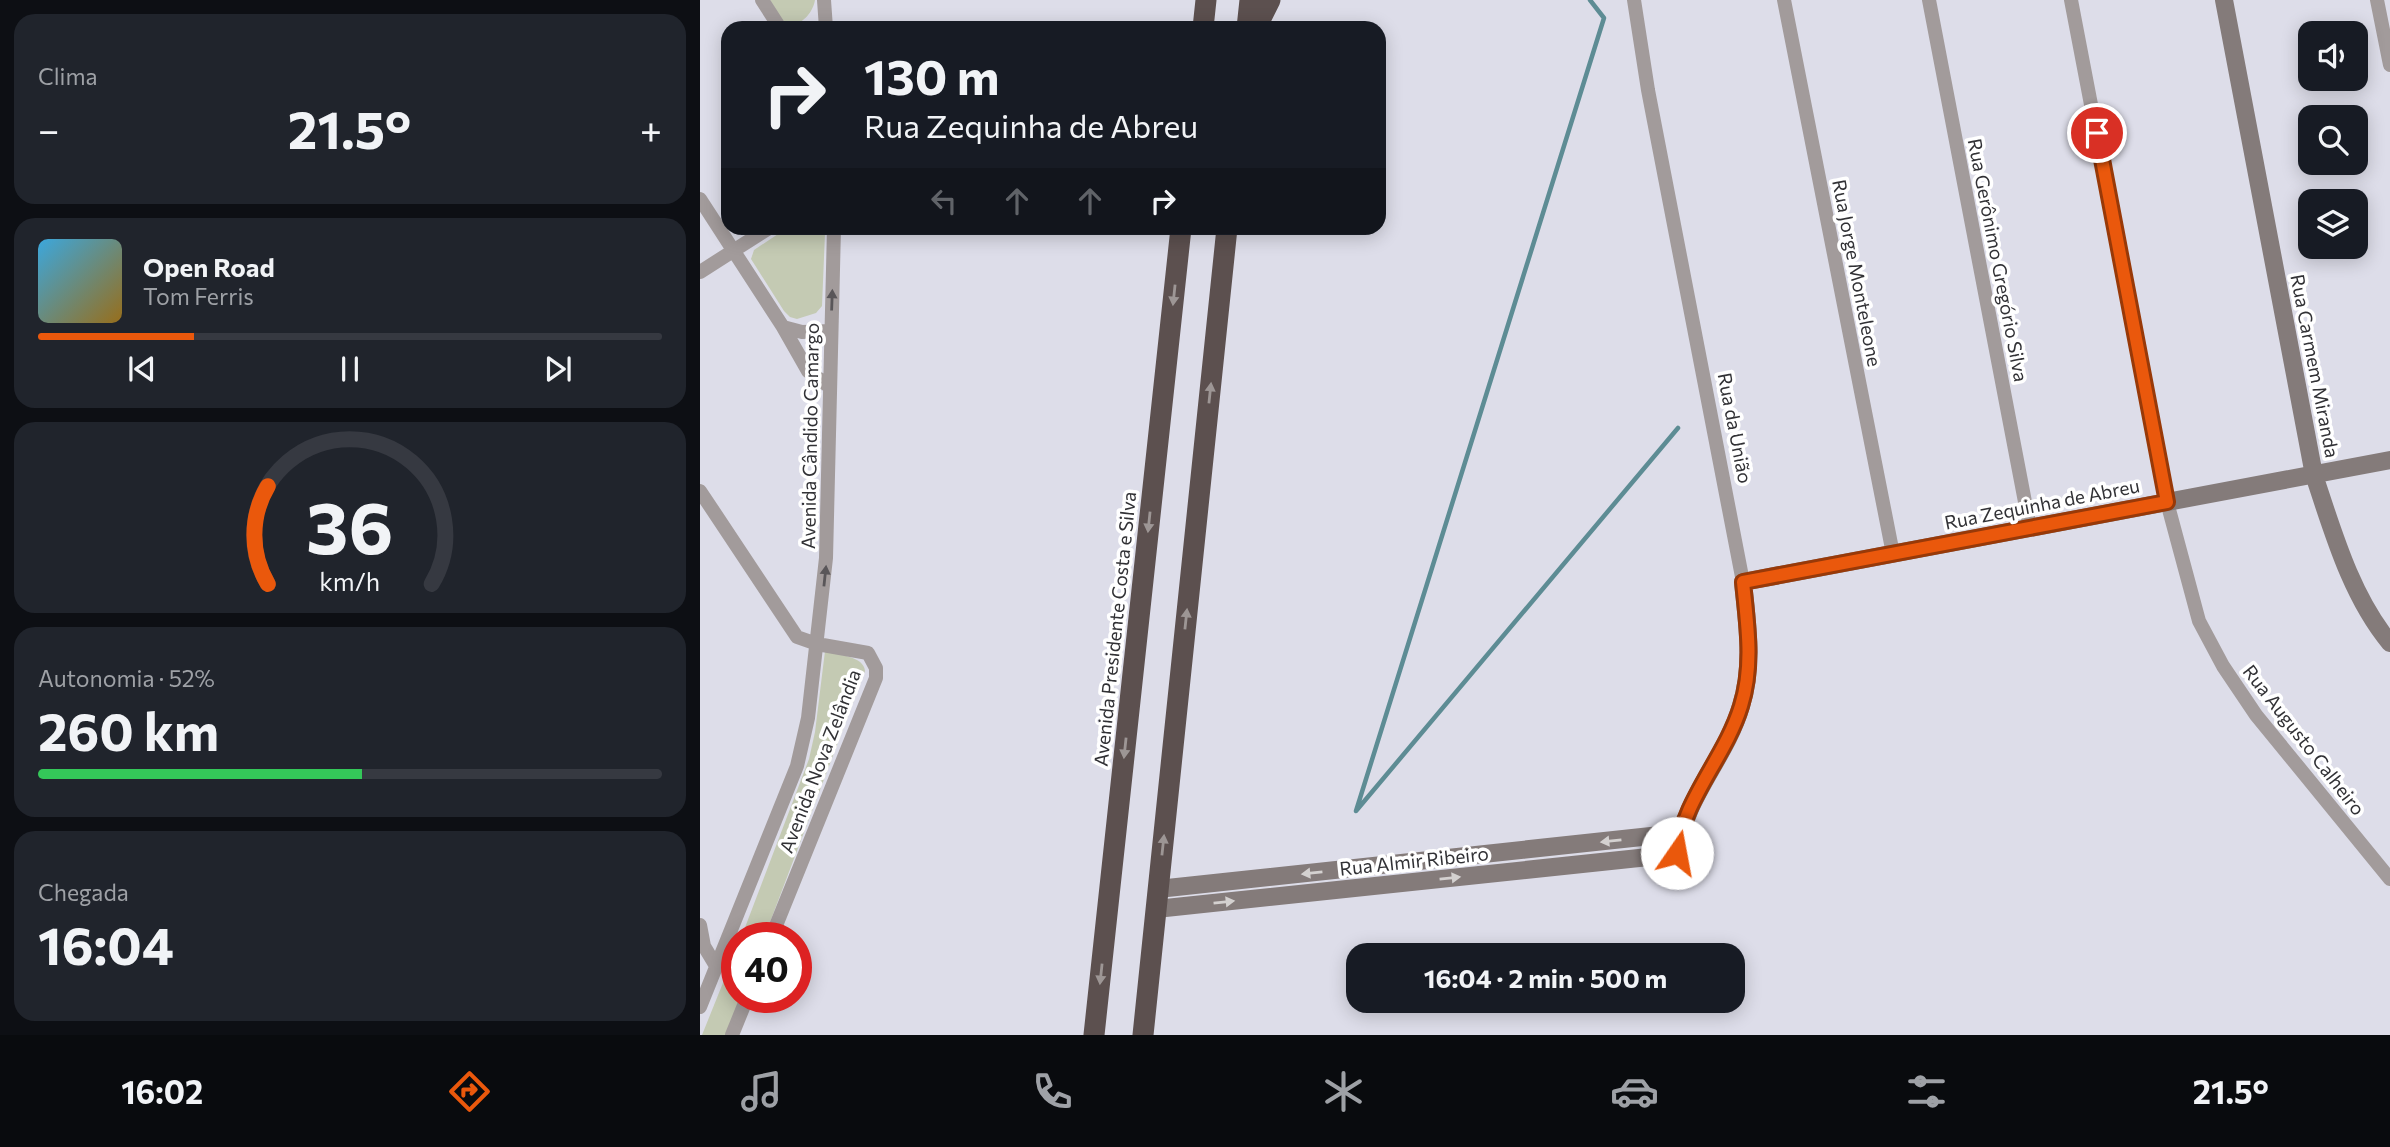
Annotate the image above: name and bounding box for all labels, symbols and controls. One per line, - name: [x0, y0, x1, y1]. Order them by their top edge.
- map controls: [2298, 21, 2368, 259]
- button: sound: [2298, 21, 2368, 91]
- text: 130 m: [864, 45, 999, 105]
- icon: right: [749, 49, 840, 140]
- text: Clima: [38, 62, 98, 90]
- text: 21.5°: [288, 96, 411, 160]
- pin: [2067, 103, 2127, 163]
- text: −: [38, 105, 60, 152]
- text: +: [640, 105, 662, 152]
- text: Rua Zequinha de Abreu: [864, 105, 1198, 145]
- button: search: [2298, 105, 2368, 175]
- icon: arrive: [2078, 114, 2116, 152]
- street label: Rua Gerônimo Gregório Silva: [1964, 136, 2033, 383]
- street label: Rua Jorge Monteleone: [1828, 177, 1887, 368]
- icon: left: [925, 182, 963, 220]
- icon: ahead: [998, 182, 1036, 220]
- icon: ahead: [1071, 182, 1109, 220]
- icon: right: [1144, 182, 1182, 220]
- button: layers: [2298, 189, 2368, 259]
- text: Open Road: [143, 251, 275, 282]
- street label: Rua Carmem Miranda: [2286, 272, 2345, 460]
- text: Tom Ferris: [143, 282, 254, 310]
- one-way arrow: [1168, 285, 1179, 307]
- one-way arrow: [826, 289, 837, 311]
- street label: Avenida Cândido Camargo: [796, 323, 823, 549]
- icon: previous: [123, 350, 161, 388]
- icon: pause: [331, 350, 369, 388]
- icon: next: [539, 350, 577, 388]
- street label: Rua da União: [1713, 371, 1757, 485]
- one-way arrow: [1204, 382, 1215, 404]
- street label: Rua Zequinha de Abreu: [1942, 473, 2141, 534]
- text: 36: [306, 480, 394, 569]
- street label: Avenida Presidente Costa e Silva: [1089, 490, 1140, 768]
- one-way arrow: [1144, 511, 1155, 533]
- text: km/h: [320, 565, 380, 595]
- one-way arrow: [819, 565, 830, 587]
- one-way arrow: [1181, 608, 1192, 630]
- street label: Rua Augusto Calheiro: [2238, 660, 2370, 820]
- text: Autonomia · 52%: [38, 664, 215, 692]
- street label: Avenida Nova Zelândia: [774, 666, 865, 856]
- text: 260 km: [38, 698, 219, 762]
- one-way arrow: [1119, 737, 1130, 759]
- position arrow: [1640, 816, 1714, 890]
- one-way arrow: [1158, 834, 1169, 856]
- one-way arrow: [1600, 835, 1622, 846]
- street label: Rua Almir Ribeiro: [1338, 841, 1490, 880]
- one-way arrow: [1301, 867, 1323, 878]
- one-way arrow: [1439, 872, 1461, 883]
- text: Chegada: [38, 878, 129, 906]
- one-way arrow: [1213, 896, 1235, 907]
- text: 16:04: [38, 912, 174, 976]
- speed limit sign: 40: [721, 922, 812, 1013]
- text: 16:04 · 2 min · 500 m: [1424, 962, 1667, 993]
- one-way arrow: [1095, 963, 1106, 985]
- icon: directions: [445, 1067, 494, 1116]
- icon: music: [737, 1067, 786, 1116]
- icon: phone: [1028, 1067, 1077, 1116]
- icon: climate: [1319, 1067, 1368, 1116]
- icon: car: [1610, 1067, 1659, 1116]
- icon: filters: [1902, 1067, 1951, 1116]
- text: 16:02: [121, 1071, 203, 1111]
- text: 21.5°: [2193, 1071, 2269, 1111]

